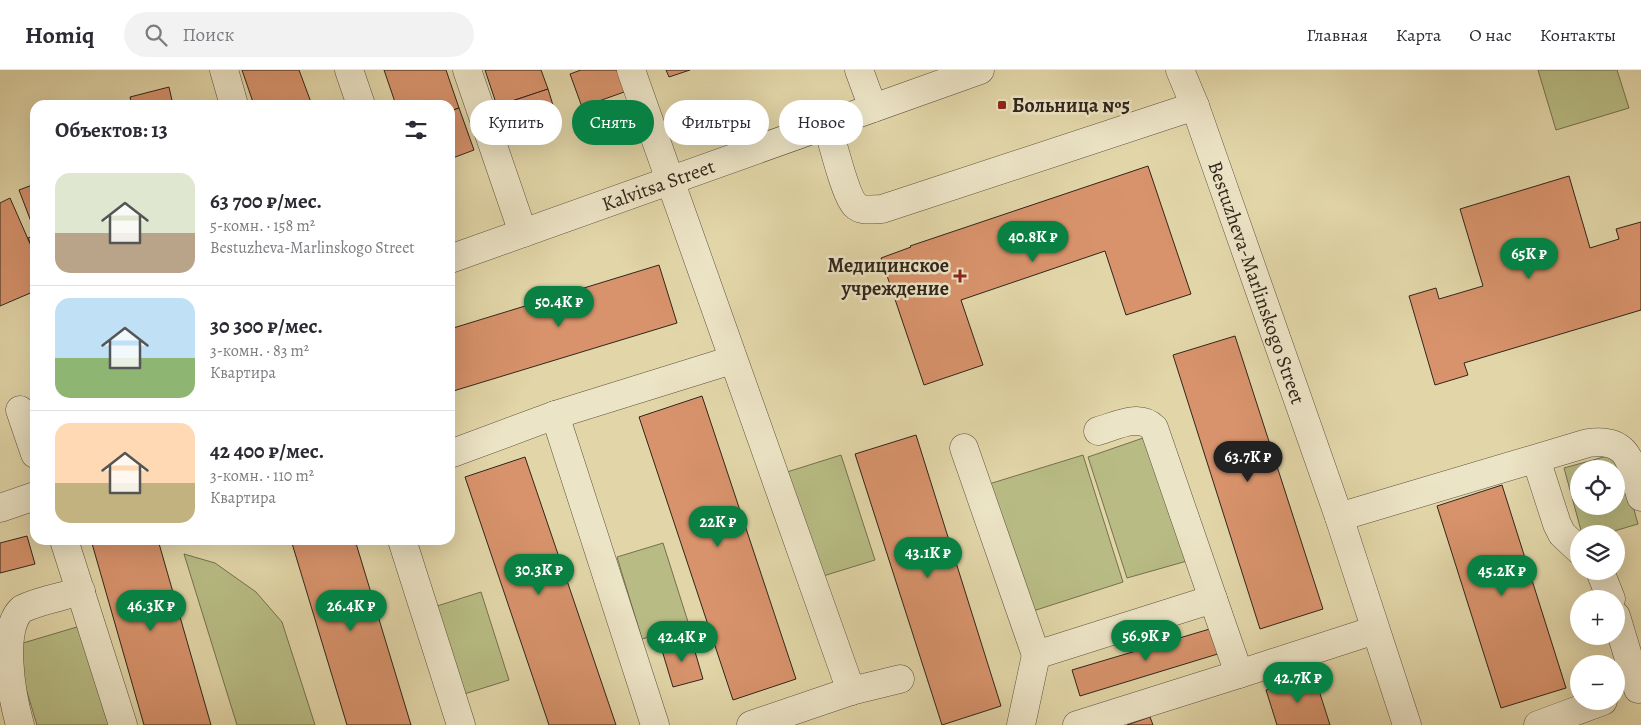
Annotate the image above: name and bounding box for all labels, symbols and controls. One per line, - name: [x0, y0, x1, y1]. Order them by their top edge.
- search box: [124, 12, 474, 57]
- text: Homiq: [25, 19, 94, 51]
- icon: search: [142, 21, 170, 49]
- text: Поиск: [182, 22, 234, 48]
- text: Главная: [1307, 23, 1368, 47]
- text: Карта: [1396, 23, 1441, 47]
- text: О нас: [1469, 23, 1512, 47]
- text: Контакты: [1540, 23, 1616, 47]
- place label: Больница №5: [1012, 92, 1130, 119]
- marker: Больница №5: [996, 99, 1008, 111]
- chip: Купить: [470, 100, 562, 145]
- chip: Снять: [572, 100, 654, 145]
- chip: Фильтры: [664, 100, 769, 145]
- chip: Новое: [779, 100, 863, 145]
- text: Объектов: 13: [55, 116, 168, 144]
- icon: filters: [402, 116, 430, 144]
- street label: Kalvitsa Street: [598, 152, 719, 217]
- street label: Bestuzheva-Marlinskogo Street: [1202, 157, 1312, 408]
- text: 63 700 ₽/мес.: [210, 187, 322, 215]
- icon: home: [95, 193, 155, 253]
- text: 5-комн. · 158 m²: [210, 215, 315, 237]
- pin: 40.8K ₽: [987, 220, 1079, 263]
- text: 40.8K ₽: [1008, 226, 1058, 248]
- text: Bestuzheva-Marlinskogo Street: [210, 237, 415, 259]
- pin: 65K ₽: [1494, 238, 1564, 280]
- text: 65K ₽: [1511, 243, 1547, 265]
- place label: Медицинское учреждение: [828, 252, 949, 302]
- marker: Медицинское учреждение: [953, 269, 967, 283]
- pin: 50.4K ₽: [513, 286, 605, 328]
- text: 50.4K ₽: [535, 291, 583, 313]
- text: 30 300 ₽/мес.: [210, 312, 323, 340]
- icon: home: [95, 318, 155, 378]
- text: 3-комн. · 83 m²: [210, 340, 309, 362]
- text: Квартира: [210, 362, 276, 384]
- text: 42 400 ₽/мес.: [210, 437, 324, 465]
- pin: 63.7K ₽: [1202, 440, 1294, 483]
- icon: home: [95, 443, 155, 503]
- text: 63.7K ₽: [1224, 446, 1272, 468]
- map controls: [1570, 460, 1625, 710]
- button: locate: [1570, 460, 1625, 515]
- text: 3-комн. · 110 m²: [210, 465, 314, 487]
- text: Квартира: [210, 487, 276, 509]
- pin: 22K ₽: [683, 506, 753, 548]
- text: 22K ₽: [700, 511, 736, 533]
- button: layers: [1570, 525, 1625, 580]
- pin: 43.1K ₽: [882, 536, 974, 579]
- text: 43.1K ₽: [905, 542, 951, 564]
- pin: 30.3K ₽: [493, 554, 585, 596]
- pin: 45.2K ₽: [1456, 554, 1548, 597]
- text: 30.3K ₽: [515, 559, 563, 581]
- text: 45.2K ₽: [1478, 560, 1526, 582]
- pin: 46.3K ₽: [105, 590, 197, 632]
- pin: 26.4K ₽: [305, 590, 397, 632]
- button: +: [1570, 590, 1625, 645]
- text: 46.3K ₽: [127, 595, 175, 617]
- text: 26.4K ₽: [327, 595, 375, 617]
- pin: 42.4K ₽: [636, 620, 728, 663]
- pin: 56.9K ₽: [1100, 620, 1192, 662]
- text: 56.9K ₽: [1122, 625, 1170, 647]
- text: 42.4K ₽: [658, 626, 706, 648]
- button: −: [1570, 655, 1625, 710]
- pin: 42.7K ₽: [1252, 662, 1344, 704]
- text: 42.7K ₽: [1274, 667, 1322, 689]

